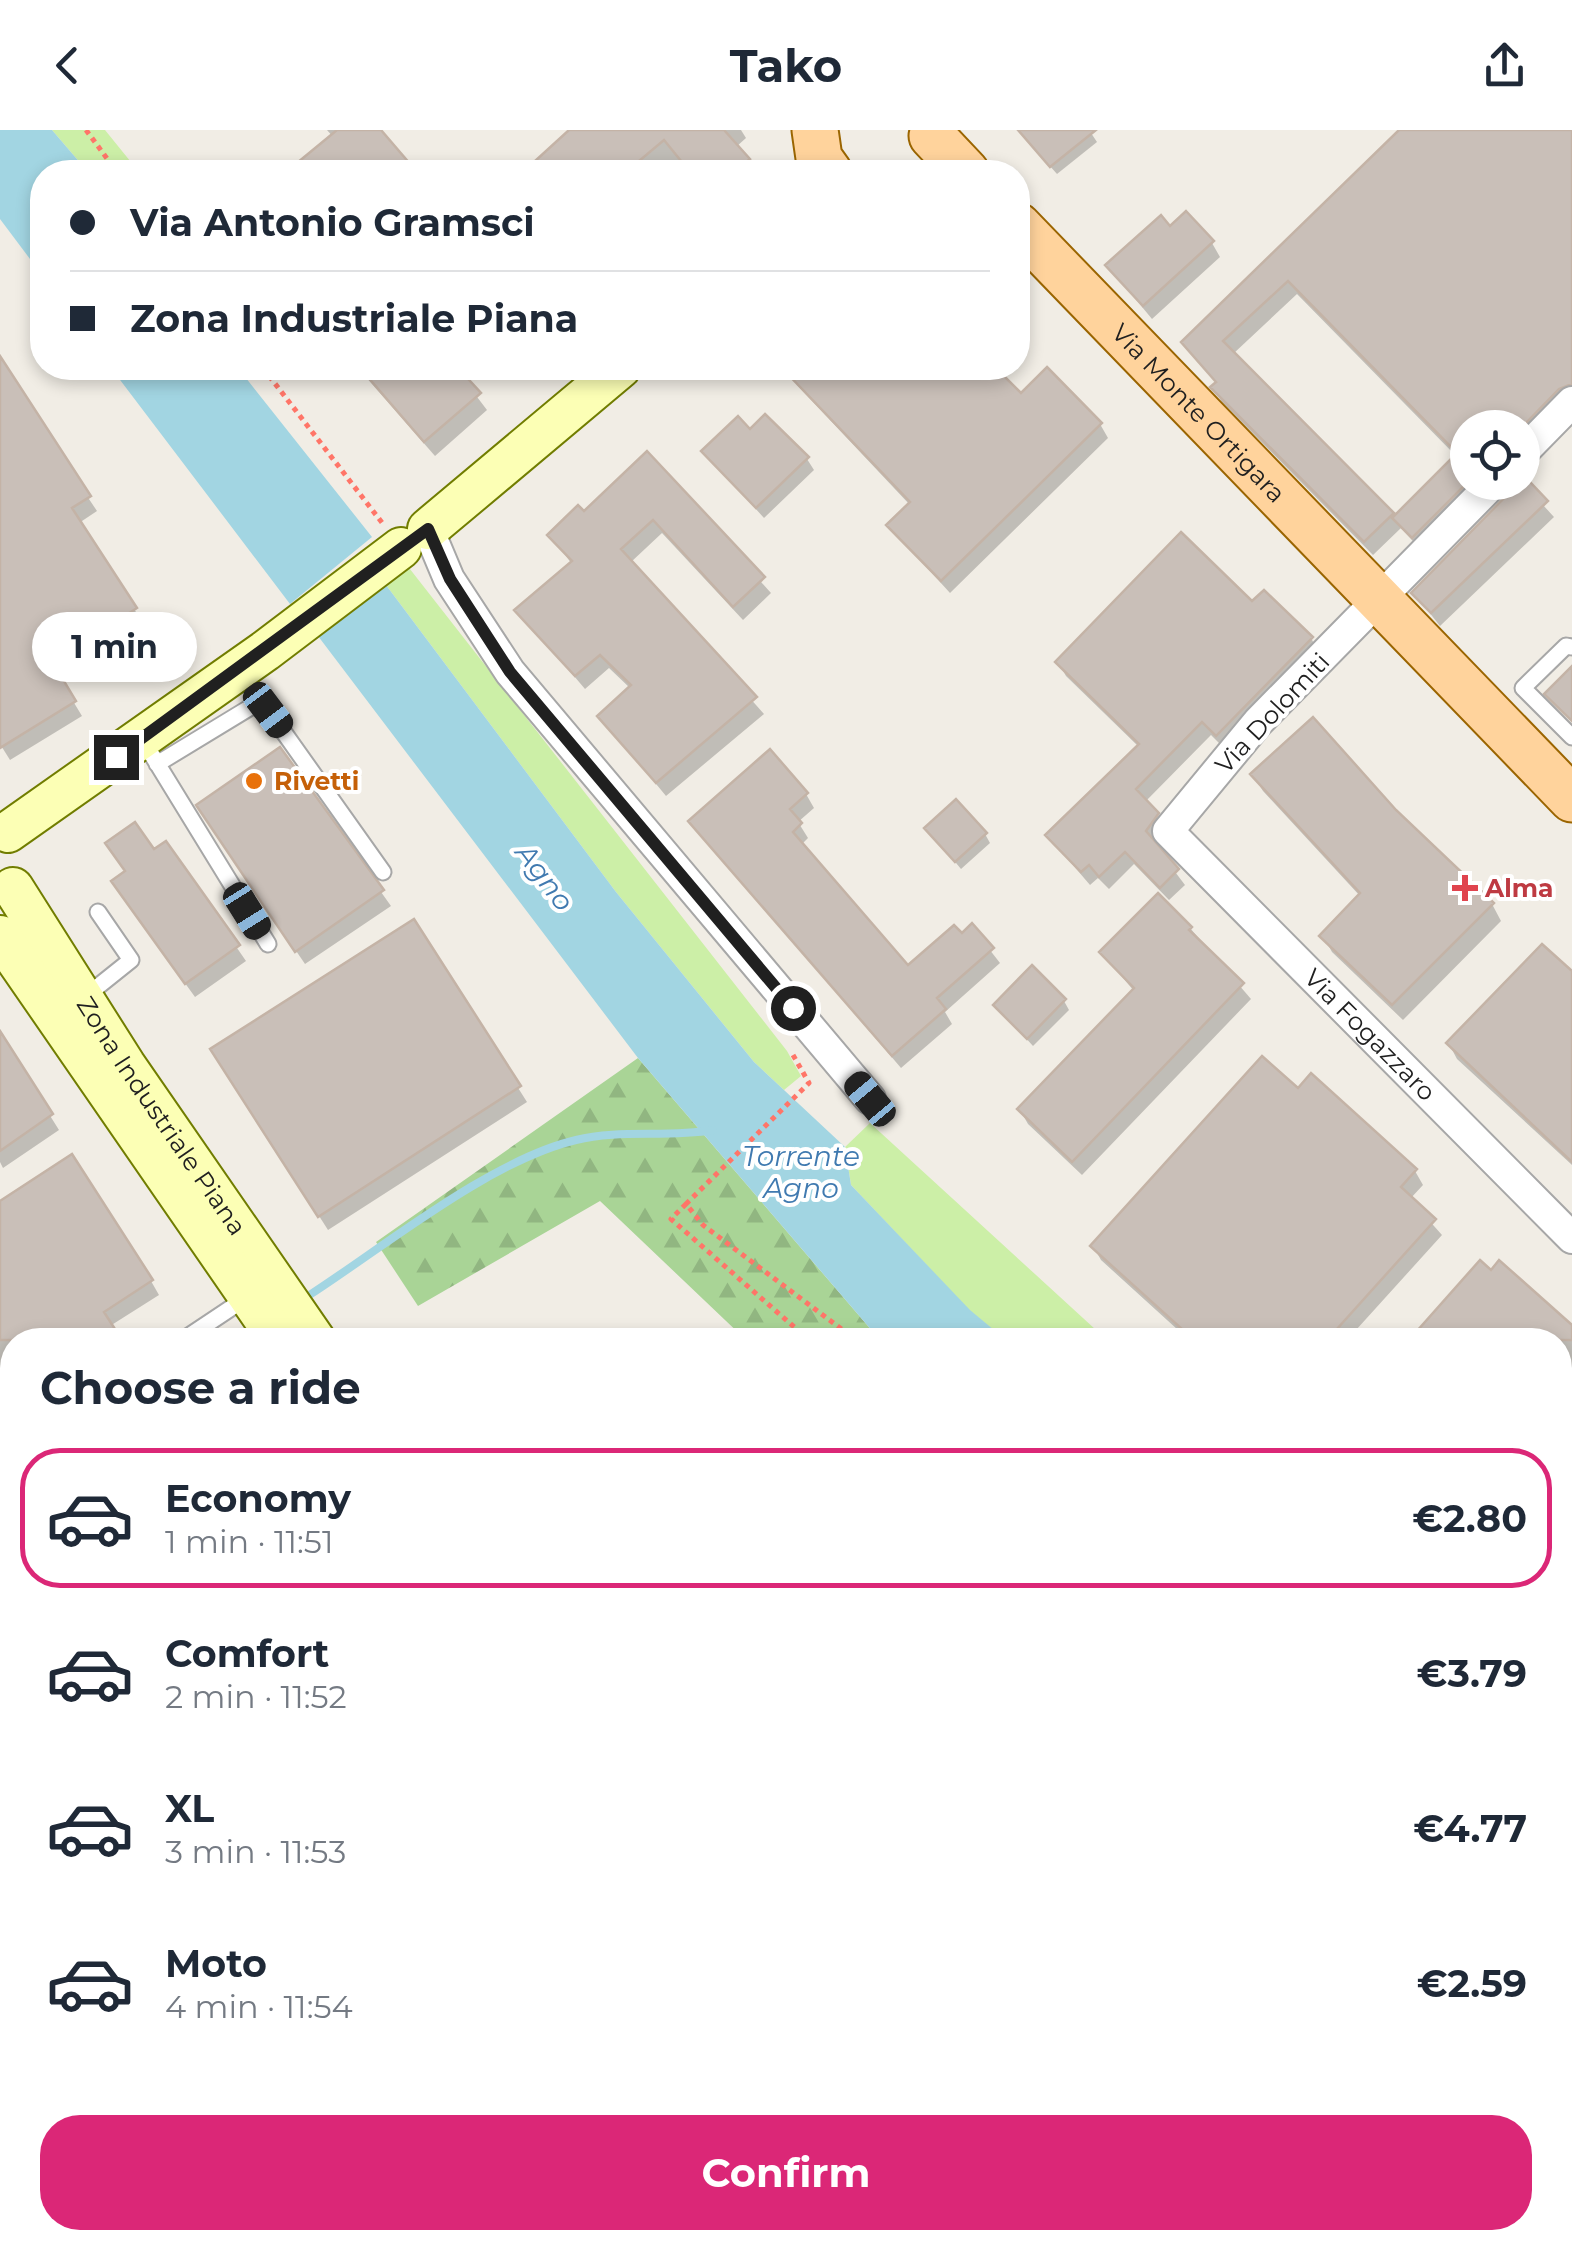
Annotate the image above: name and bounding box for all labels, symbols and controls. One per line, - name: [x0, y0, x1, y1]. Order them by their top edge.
- icon: back: [40, 38, 95, 93]
- text: Tako: [730, 38, 842, 93]
- icon: share: [1477, 38, 1532, 93]
- text: Via Antonio Gramsci: [130, 199, 535, 246]
- text: Zona Industriale Piana: [130, 295, 578, 342]
- street label: Via Monte Ortigara: [1106, 317, 1292, 509]
- map controls: [1450, 410, 1540, 500]
- button: locate: [1450, 410, 1540, 500]
- callout: 1 min: [34, 612, 198, 682]
- text: 1 min: [71, 627, 158, 666]
- street label: Via Dolomiti: [1209, 647, 1335, 779]
- car: [238, 677, 298, 743]
- route end: [94, 735, 139, 780]
- place label: Rivetti: [274, 766, 359, 796]
- marker: Rivetti: [243, 770, 265, 792]
- water label: Agno: [507, 835, 581, 917]
- place label: Alma: [1484, 873, 1553, 903]
- marker: Alma: [1454, 877, 1476, 899]
- car: [218, 878, 276, 944]
- street label: Via Fogazzaro: [1298, 962, 1442, 1107]
- route start: [771, 986, 816, 1031]
- street label: Zona Industriale Piana: [71, 991, 253, 1241]
- car: [839, 1066, 901, 1132]
- water label: Torrente Agno: [742, 1139, 860, 1205]
- text: Choose a ride: [40, 1360, 361, 1415]
- icon: car: [45, 1473, 135, 1563]
- text: Economy: [165, 1475, 351, 1522]
- text: €2.80: [1412, 1495, 1527, 1542]
- text: 1 min · 11:51: [165, 1522, 334, 1561]
- icon: car: [45, 1628, 135, 1718]
- text: Comfort: [165, 1630, 329, 1677]
- text: €3.79: [1417, 1650, 1527, 1697]
- text: 2 min · 11:52: [165, 1677, 347, 1716]
- icon: car: [45, 1783, 135, 1873]
- text: XL: [165, 1785, 214, 1832]
- text: €4.77: [1413, 1805, 1527, 1852]
- text: 3 min · 11:53: [165, 1832, 346, 1871]
- icon: car: [45, 1938, 135, 2028]
- text: Moto: [165, 1940, 267, 1987]
- text: €2.59: [1417, 1960, 1527, 2007]
- text: 4 min · 11:54: [165, 1987, 353, 2026]
- button: Confirm: [40, 2115, 1532, 2230]

